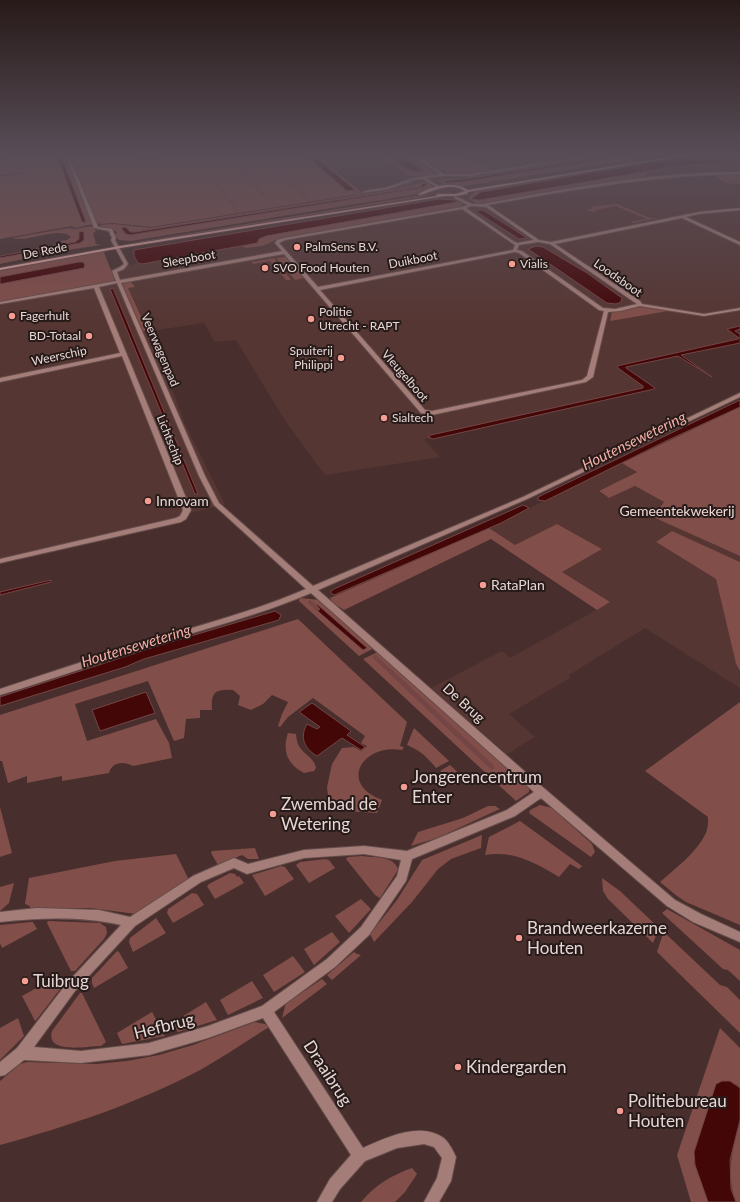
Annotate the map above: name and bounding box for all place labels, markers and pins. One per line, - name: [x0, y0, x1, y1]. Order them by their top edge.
- place label: PalmSens B.V.: [305, 239, 378, 254]
- marker: PalmSens B.V.: [292, 242, 302, 252]
- place label: Vialis: [520, 256, 548, 271]
- marker: Vialis: [507, 259, 517, 269]
- place label: SVO Food Houten: [273, 260, 369, 275]
- marker: SVO Food Houten: [260, 263, 270, 273]
- place label: Politie Utrecht - RAPT: [319, 304, 400, 333]
- place label: Fagerhult: [20, 308, 70, 323]
- marker: Fagerhult: [7, 311, 17, 321]
- marker: Politie Utrecht - RAPT: [306, 314, 316, 324]
- place label: BD-Totaal: [29, 328, 81, 343]
- marker: BD-Totaal: [84, 331, 94, 341]
- place label: Spuiterij Philippi: [290, 343, 333, 372]
- marker: Spuiterij Philippi: [336, 353, 346, 363]
- place label: Sialtech: [392, 410, 433, 425]
- marker: Sialtech: [379, 413, 389, 423]
- place label: Innovam: [156, 492, 209, 509]
- marker: Innovam: [143, 496, 153, 506]
- place label: RataPlan: [491, 576, 545, 593]
- marker: RataPlan: [478, 580, 488, 590]
- place label: Jongerencentrum Enter: [412, 766, 542, 807]
- marker: Jongerencentrum Enter: [399, 782, 409, 792]
- place label: Zwembad de Wetering: [281, 793, 377, 834]
- marker: Zwembad de Wetering: [268, 809, 278, 819]
- place label: Brandweerkazerne Houten: [527, 917, 667, 958]
- marker: Brandweerkazerne Houten: [514, 933, 524, 943]
- place label: Tuibrug: [33, 970, 89, 991]
- marker: Tuibrug: [20, 976, 30, 986]
- place label: Kindergarden: [466, 1056, 566, 1077]
- marker: Kindergarden: [453, 1062, 463, 1072]
- place label: Politiebureau Houten: [628, 1090, 727, 1131]
- marker: Politiebureau Houten: [615, 1106, 625, 1116]

